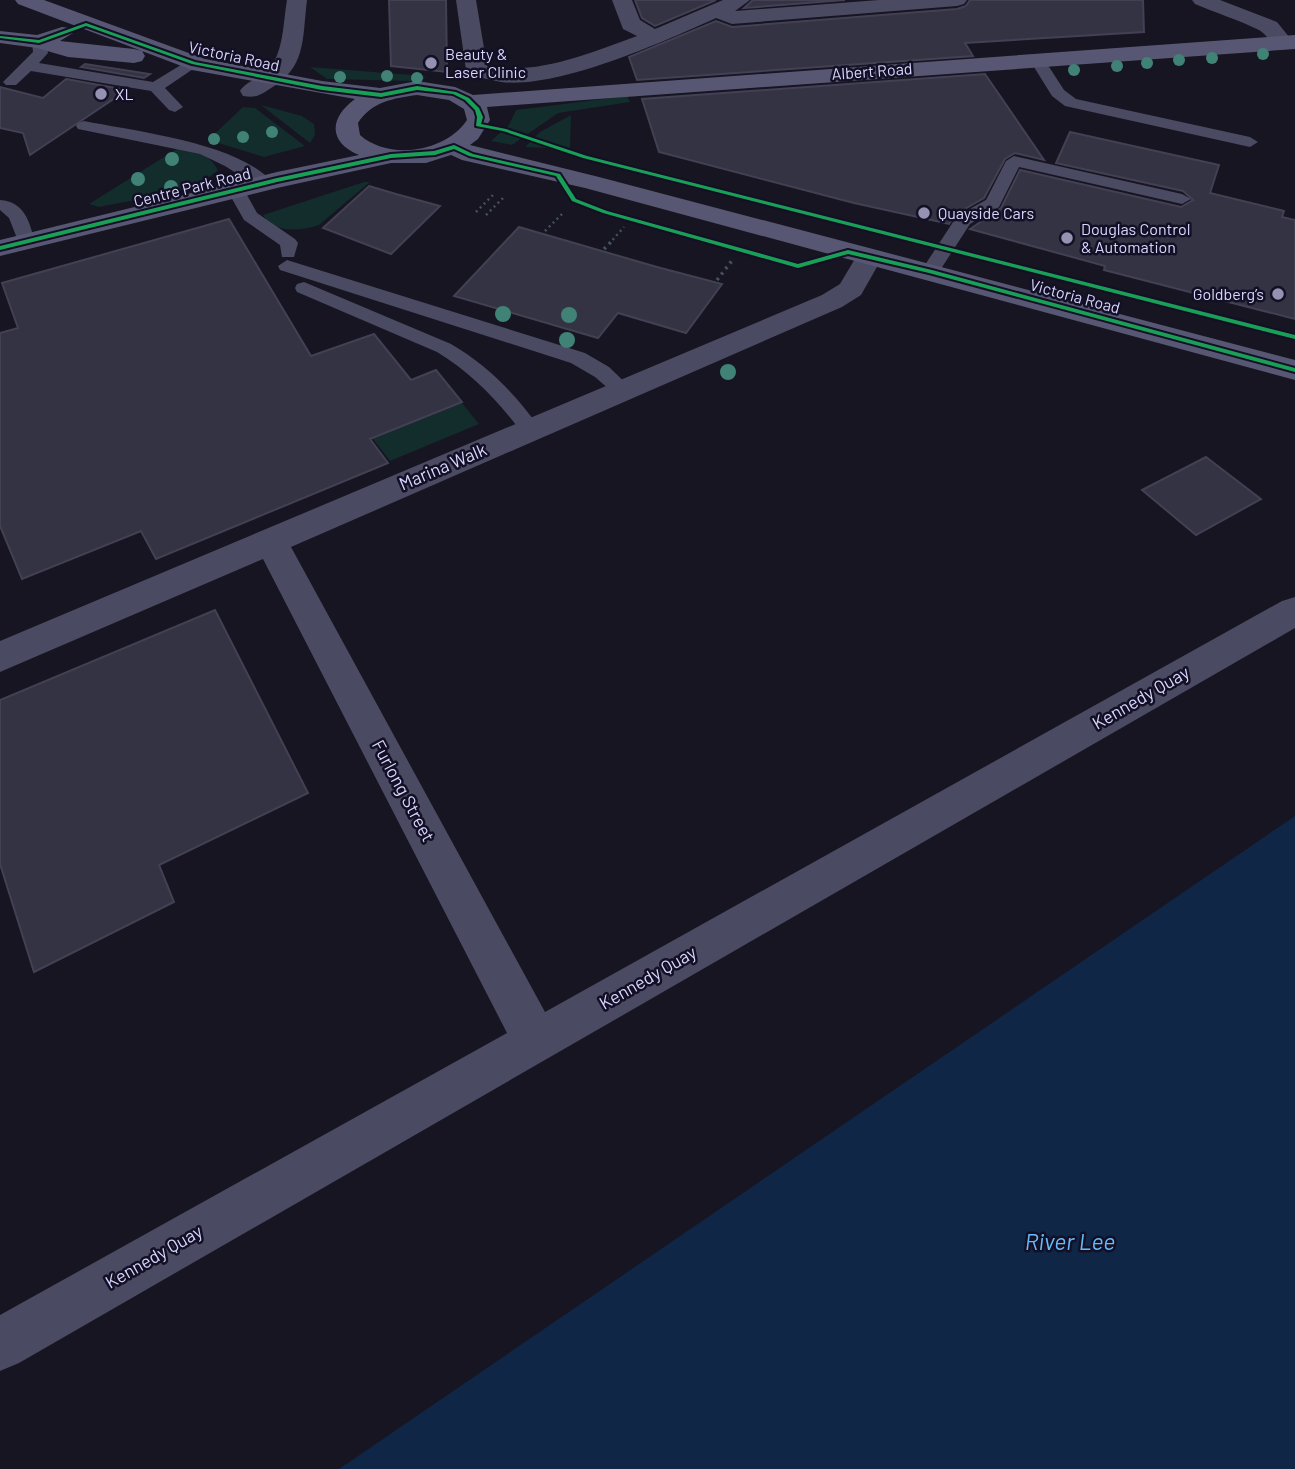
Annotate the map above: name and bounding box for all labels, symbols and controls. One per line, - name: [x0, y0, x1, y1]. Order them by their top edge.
- street label: Victoria Road: [187, 37, 281, 74]
- place label: Beauty & Laser Clinic: [445, 44, 526, 81]
- marker: Beauty & Laser Clinic: [423, 55, 439, 71]
- street label: Albert Road: [831, 58, 913, 83]
- place label: XL: [115, 84, 134, 103]
- marker: XL: [93, 86, 109, 102]
- street label: Centre Park Road: [131, 163, 252, 210]
- place label: Quayside Cars: [938, 203, 1034, 222]
- marker: Quayside Cars: [916, 205, 932, 221]
- place label: Douglas Control & Automation: [1081, 219, 1191, 256]
- marker: Douglas Control & Automation: [1059, 230, 1075, 246]
- street label: Victoria Road: [1028, 274, 1122, 317]
- place label: Goldberg’s: [1193, 284, 1264, 303]
- marker: Goldberg’s: [1270, 286, 1286, 302]
- street label: Marina Walk: [395, 438, 490, 494]
- street label: Kennedy Quay: [1088, 661, 1193, 734]
- street label: Furlong Street: [368, 736, 440, 845]
- street label: Kennedy Quay: [595, 941, 700, 1014]
- street label: Kennedy Quay: [101, 1220, 206, 1293]
- water label: River Lee: [1025, 1227, 1115, 1255]

